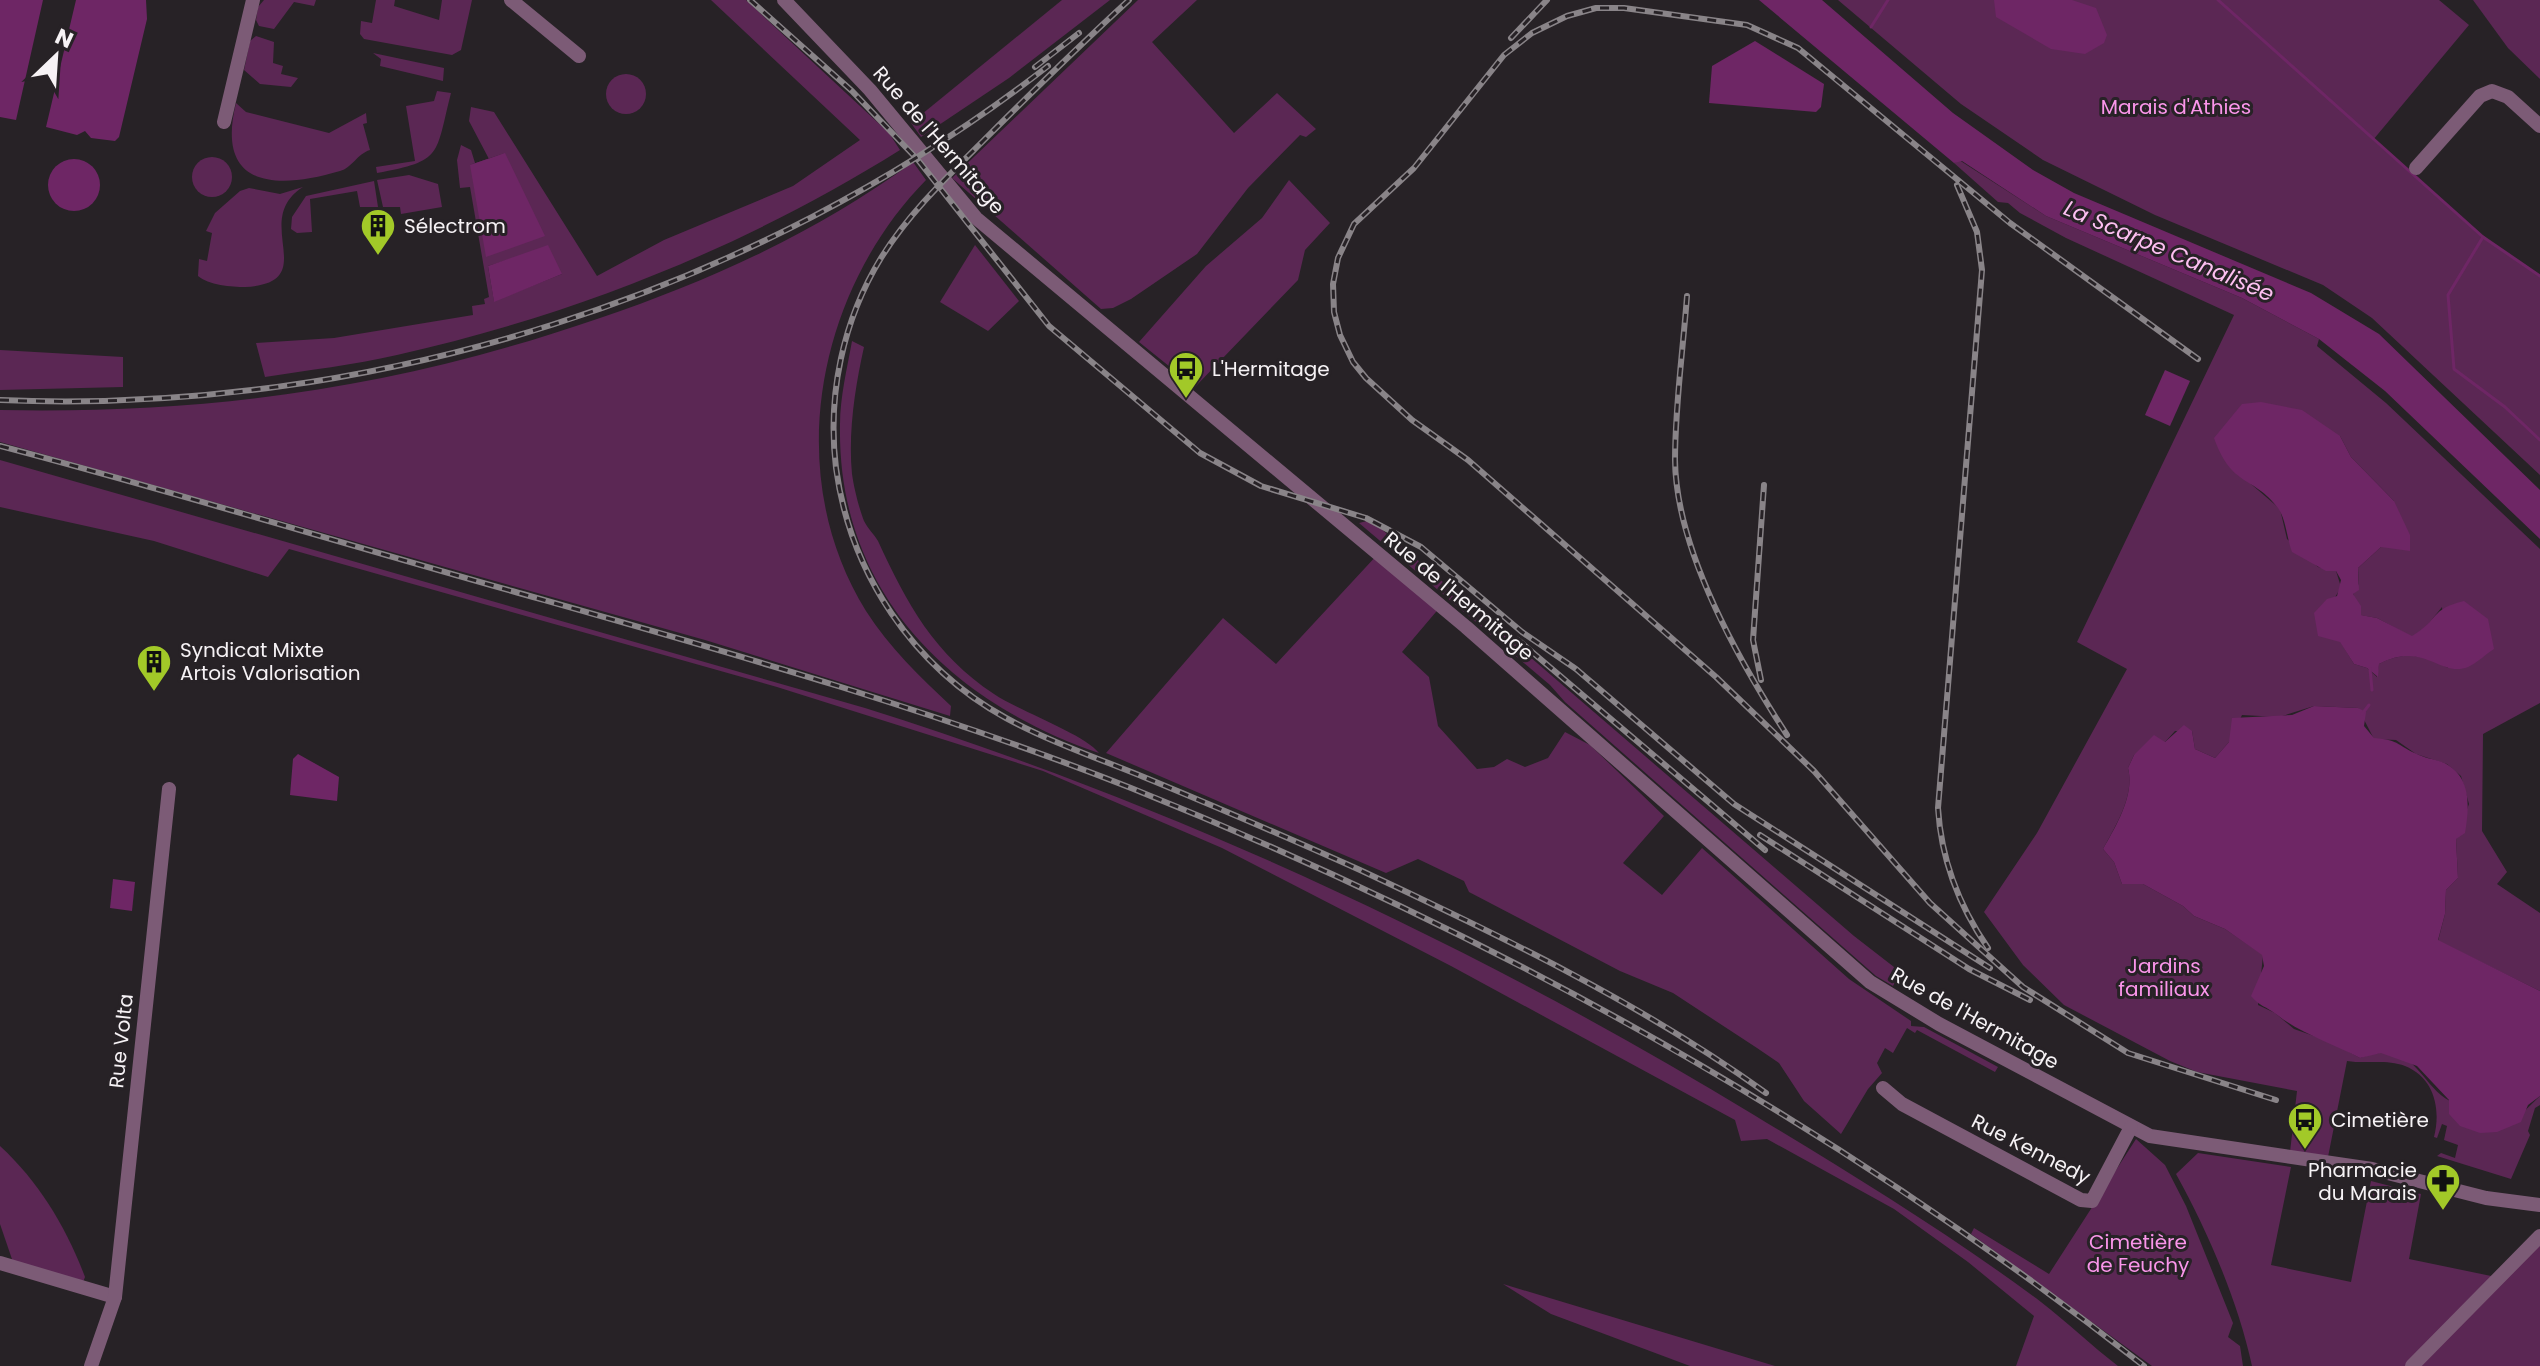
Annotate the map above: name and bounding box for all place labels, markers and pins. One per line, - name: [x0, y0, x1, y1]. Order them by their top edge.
- building icon: Sélectrom: [359, 207, 397, 257]
- place label: Sélectrom: [404, 212, 506, 240]
- bus stop icon: L'Hermitage: [1167, 350, 1205, 400]
- place label: L'Hermitage: [1212, 355, 1330, 383]
- place label: Syndicat Mixte Artois Valorisation: [180, 636, 361, 687]
- building icon: Syndicat Mixte Artois Valorisation: [135, 643, 173, 693]
- bus stop icon: Cimetière: [2286, 1101, 2324, 1151]
- place label: Cimetière: [2331, 1106, 2429, 1134]
- place label: Pharmacie du Marais: [2308, 1156, 2417, 1207]
- pharmacy icon: Pharmacie du Marais: [2424, 1162, 2462, 1212]

